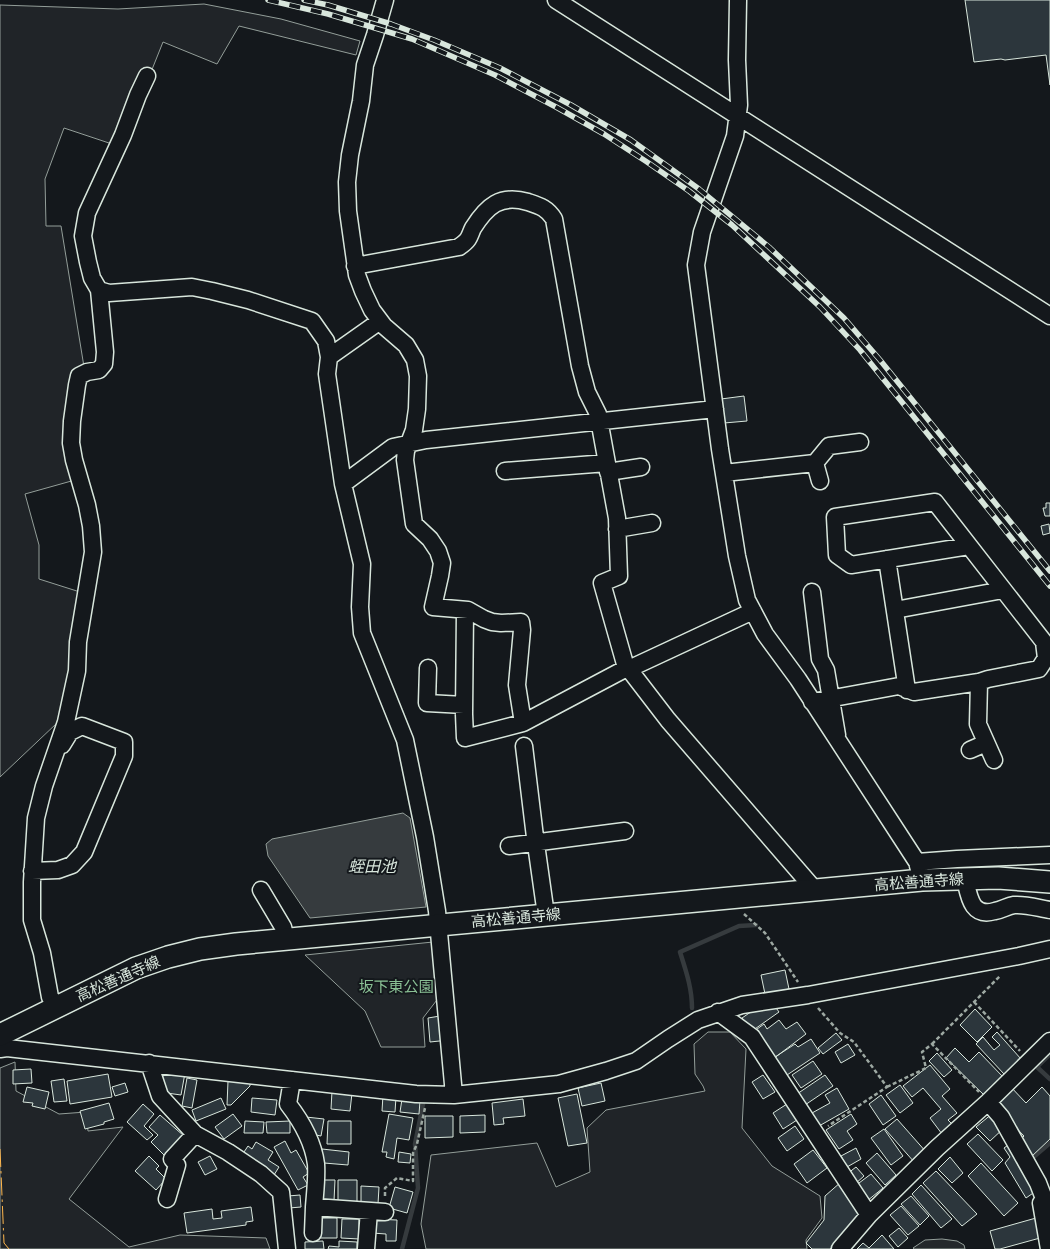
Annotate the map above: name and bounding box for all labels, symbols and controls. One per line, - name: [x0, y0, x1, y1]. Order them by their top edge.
- water label: 蛭田池: [348, 857, 398, 876]
- street label: 高松善通寺線: [873, 870, 965, 894]
- street label: 高松善通寺線: [470, 905, 562, 931]
- street label: 高松善通寺線: [73, 952, 163, 1006]
- park label: 坂下東公園: [358, 978, 434, 996]

